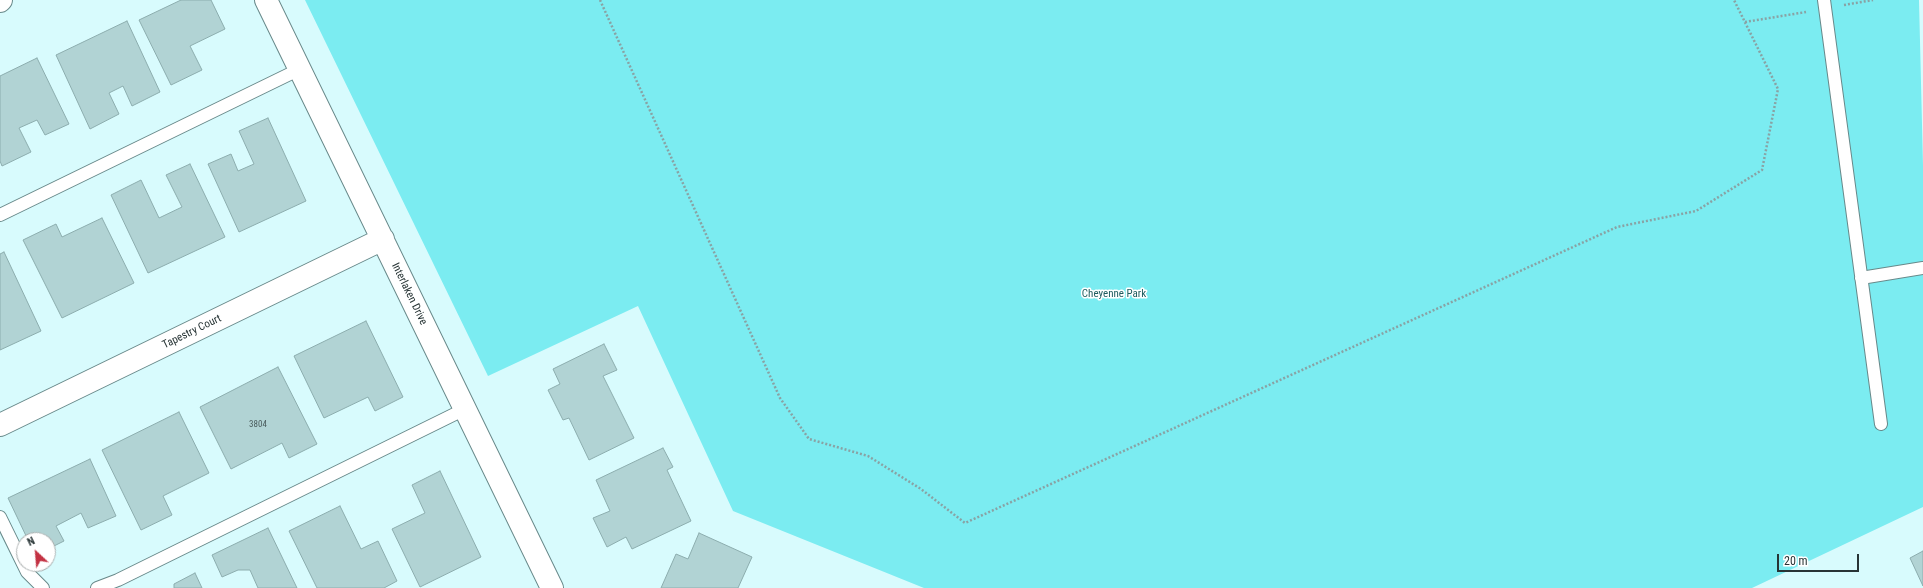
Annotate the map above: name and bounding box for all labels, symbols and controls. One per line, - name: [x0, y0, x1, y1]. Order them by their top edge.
- street label: Interlaken Drive: [388, 261, 430, 327]
- park label: Cheyenne Park: [1082, 287, 1146, 301]
- street label: Tapestry Court: [160, 312, 224, 352]
- house number: 3804: [249, 420, 267, 430]
- north arrow: [16, 532, 56, 572]
- text: N: [25, 534, 37, 549]
- scale bar: [1779, 546, 1861, 572]
- text: 20 m: [1784, 554, 1808, 568]

